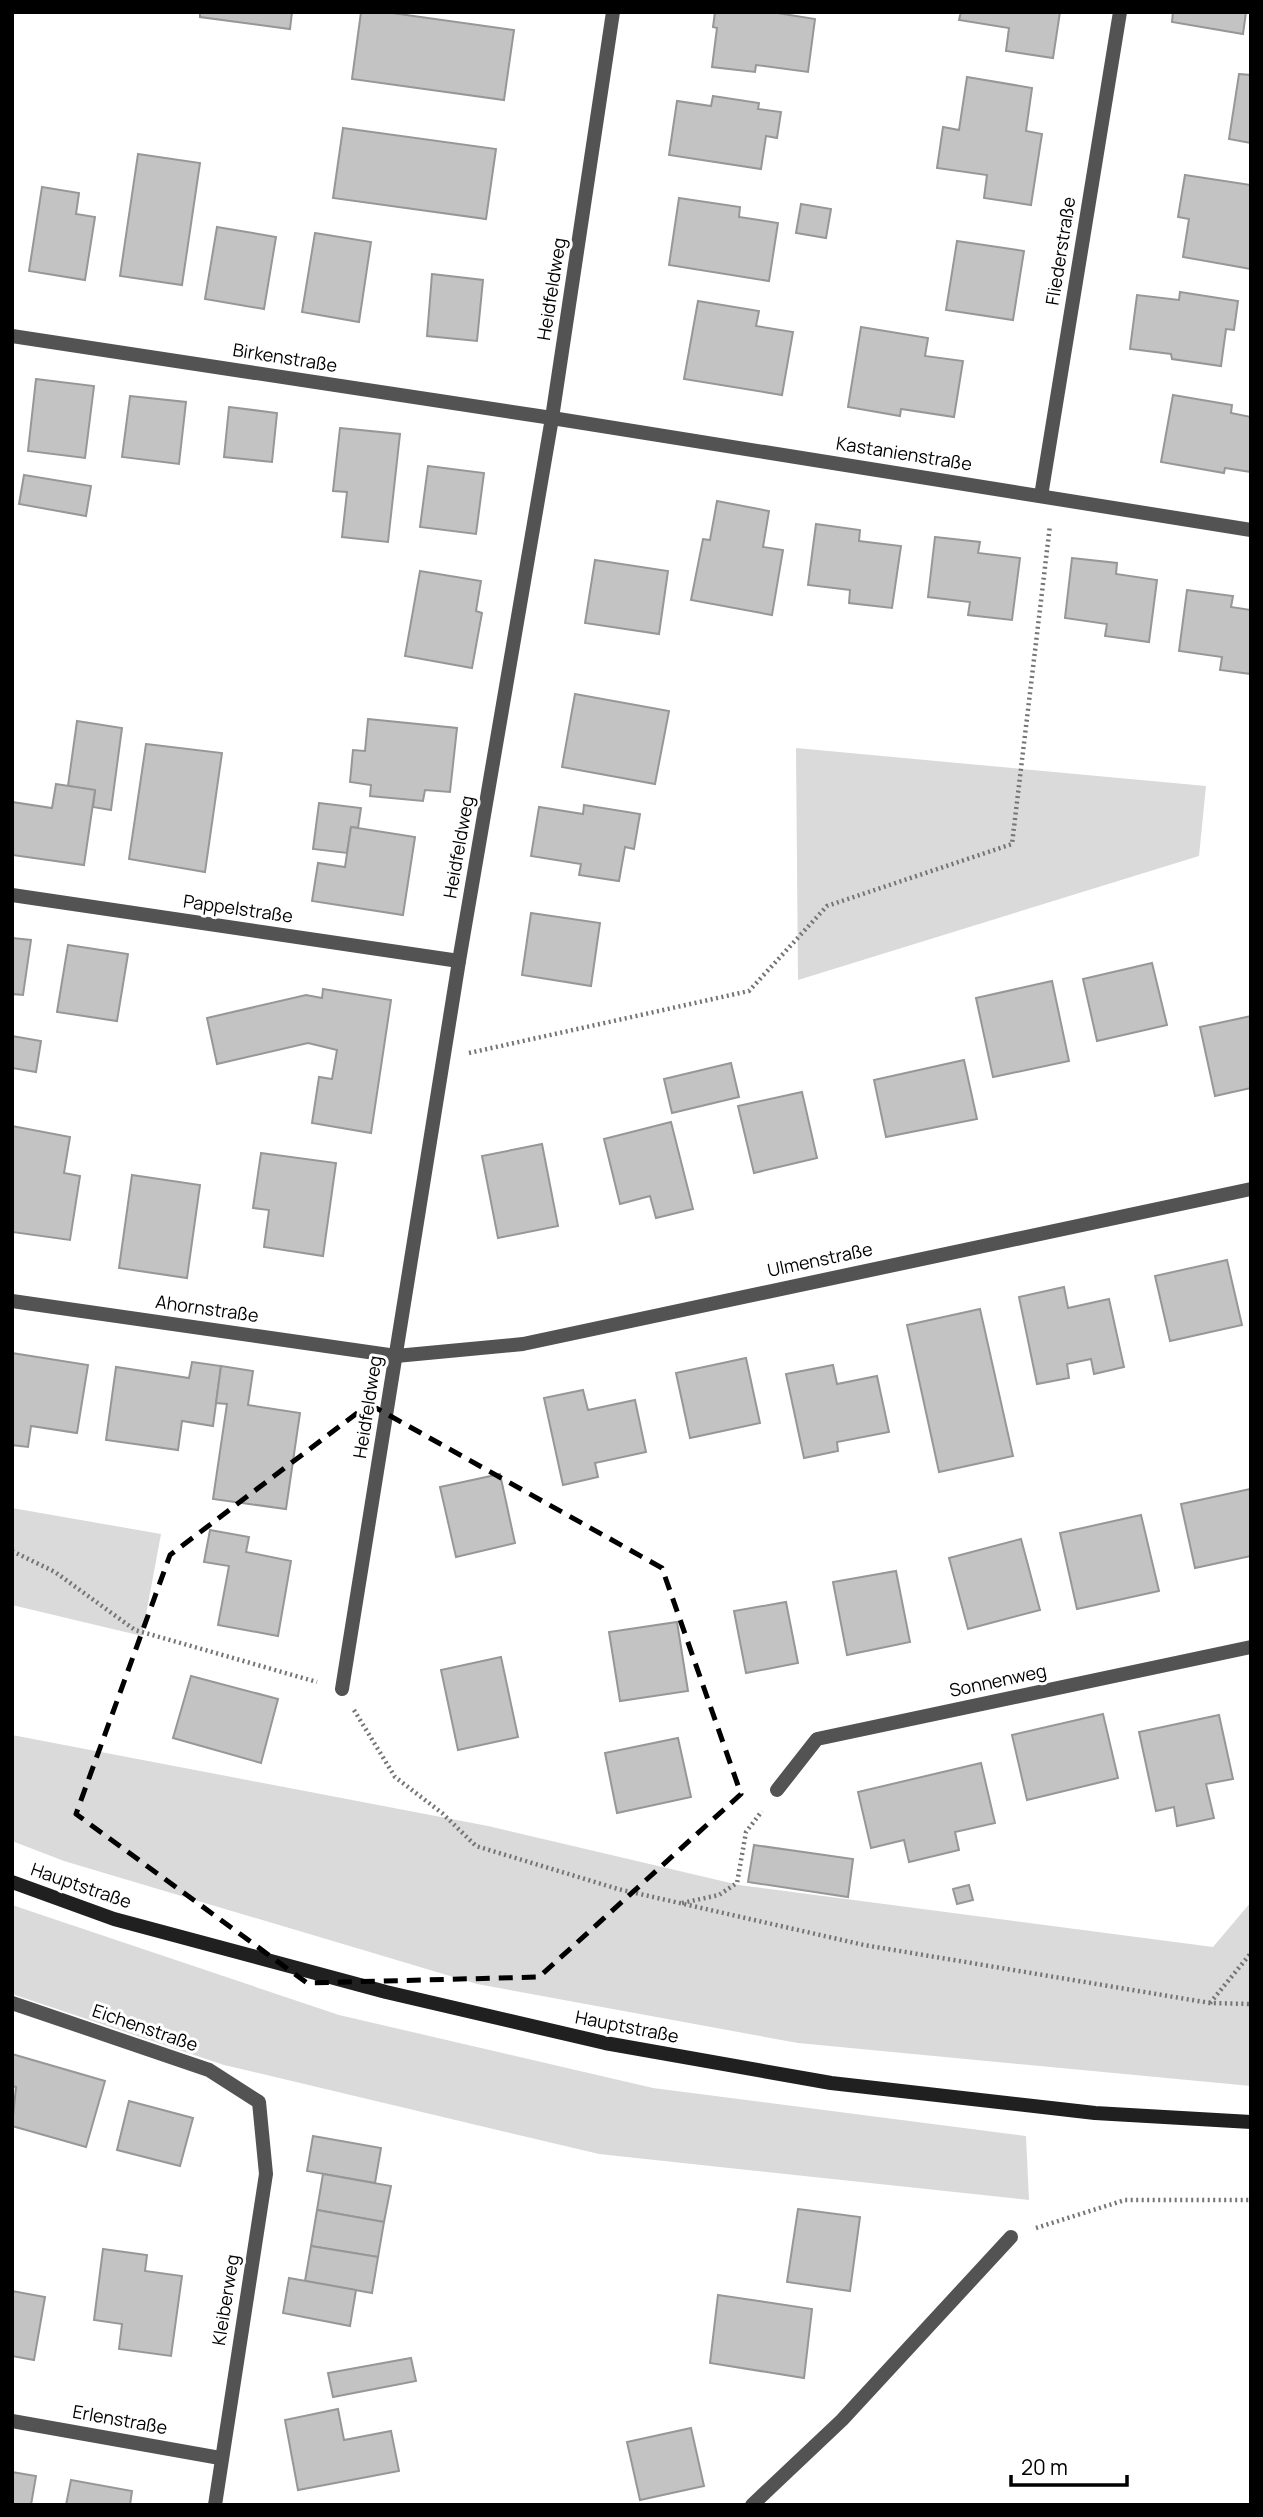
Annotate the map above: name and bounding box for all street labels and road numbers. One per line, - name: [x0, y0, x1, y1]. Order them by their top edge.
- street label: Fliederstraße: [1040, 195, 1080, 307]
- street label: Heidfeldweg: [531, 236, 571, 342]
- street label: Birkenstraße: [231, 337, 339, 377]
- street label: Kastanienstraße: [834, 430, 974, 476]
- street label: Heidfeldweg: [437, 794, 479, 900]
- street label: Pappelstraße: [182, 888, 295, 928]
- street label: Ulmenstraße: [765, 1236, 875, 1282]
- street label: Ahornstraße: [154, 1289, 260, 1327]
- street label: Heidfeldweg: [347, 1354, 387, 1460]
- street label: Sonnenweg: [947, 1658, 1049, 1702]
- street label: Hauptstraße: [28, 1857, 135, 1913]
- street label: Eichenstraße: [89, 1998, 201, 2056]
- street label: Hauptstraße: [573, 2004, 681, 2048]
- street label: Kleiberweg: [206, 2253, 244, 2347]
- street label: Erlenstraße: [71, 2399, 170, 2439]

